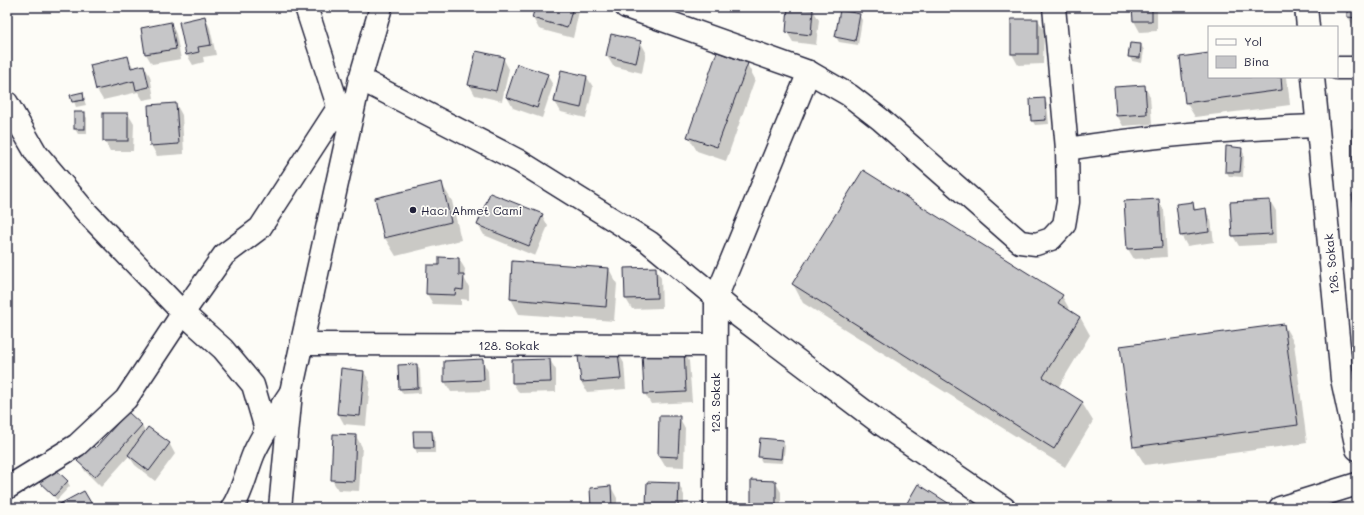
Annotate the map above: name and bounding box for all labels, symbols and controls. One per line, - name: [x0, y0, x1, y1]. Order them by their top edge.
- legend: [1208, 26, 1338, 78]
- text: Yol: [1244, 33, 1262, 49]
- text: Bina: [1244, 53, 1269, 69]
- place label: Hacı Ahmet Cami: [421, 202, 522, 218]
- marker: Hacı Ahmet Cami: [408, 205, 418, 215]
- street label: 126. Sokak: [1320, 233, 1342, 295]
- street label: 128. Sokak: [479, 337, 539, 353]
- street label: 123. Sokak: [707, 373, 723, 433]

